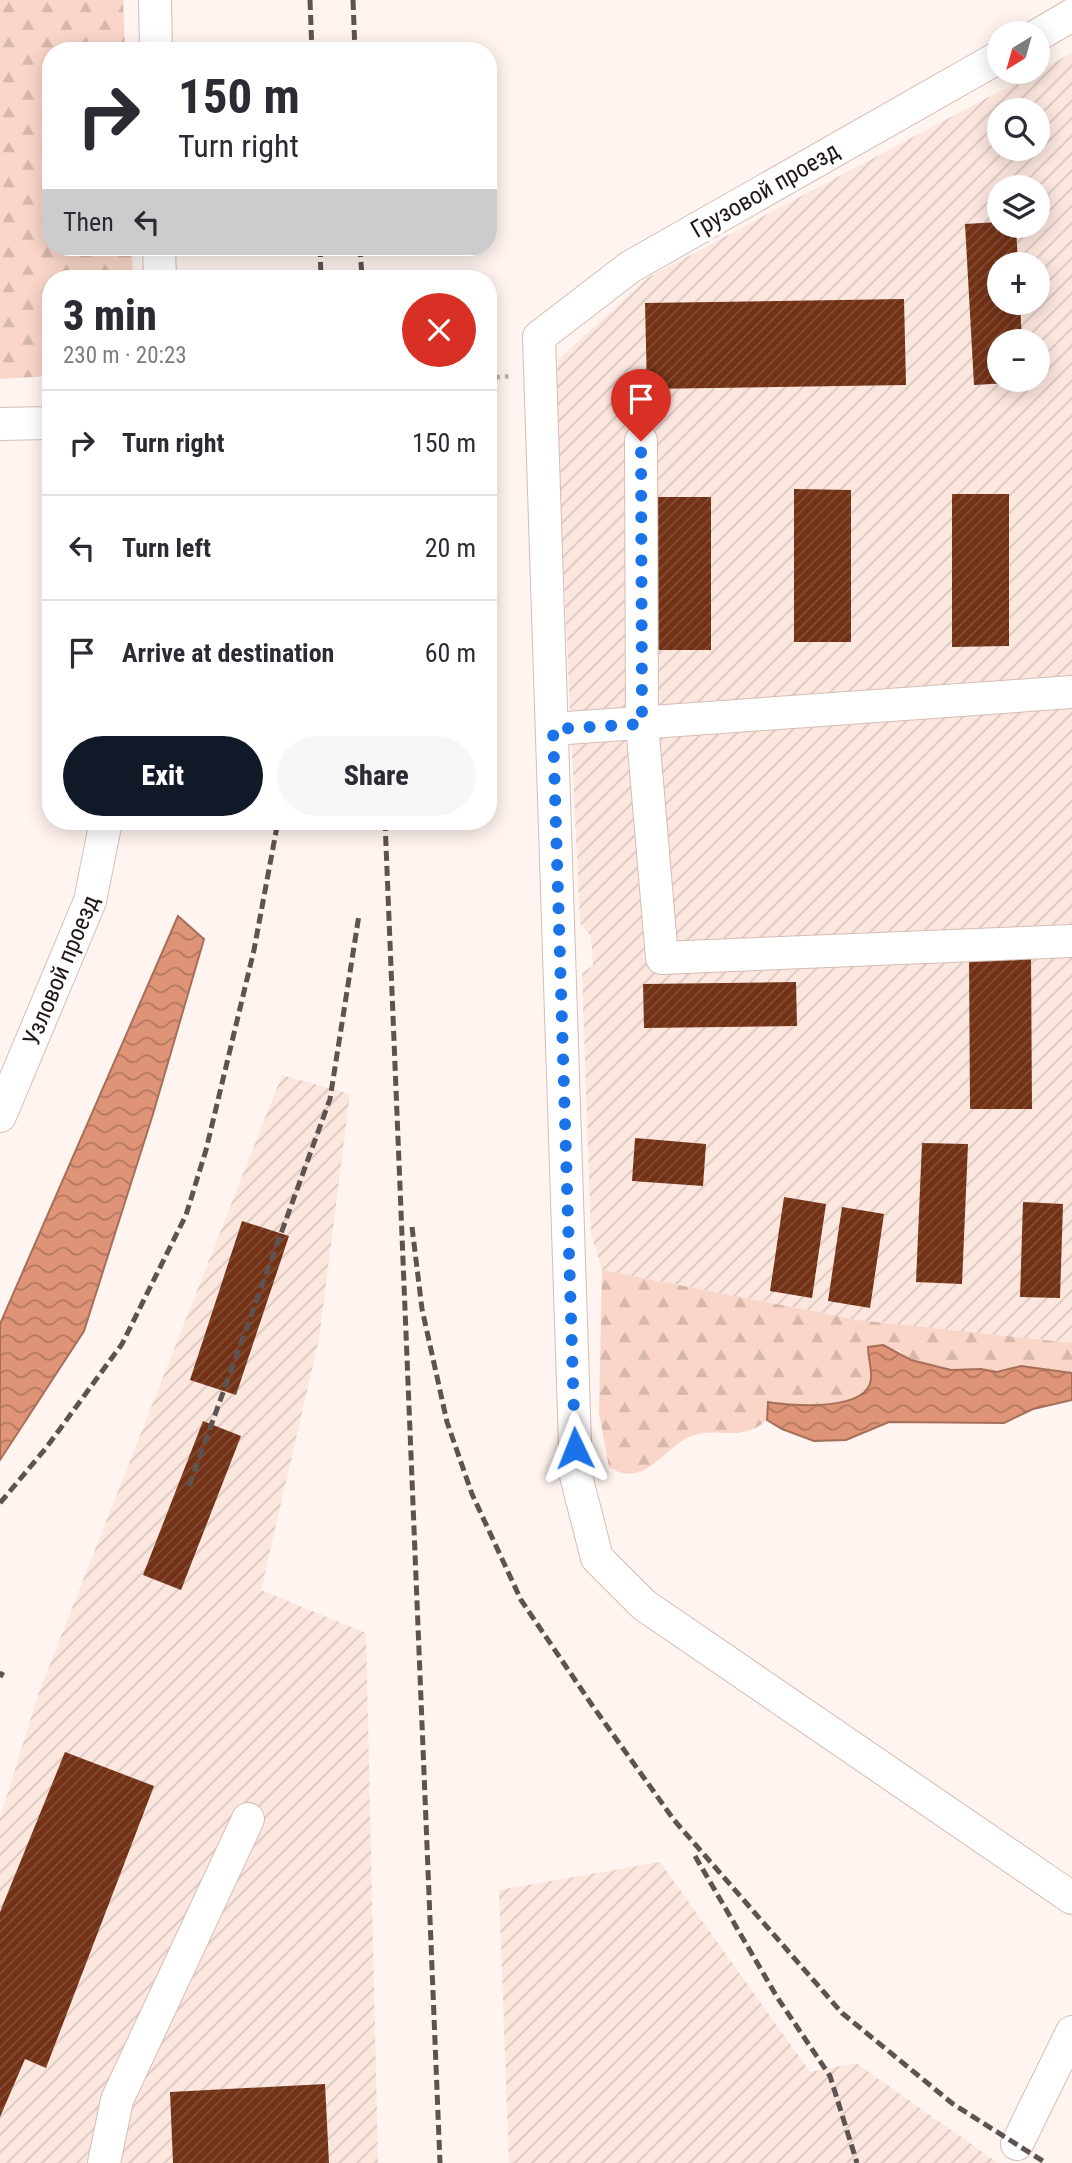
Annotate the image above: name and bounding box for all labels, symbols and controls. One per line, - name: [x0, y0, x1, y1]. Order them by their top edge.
- north arrow: [987, 21, 1050, 84]
- map controls: [987, 21, 1050, 392]
- text: 150 m: [178, 68, 300, 125]
- icon: right: [63, 70, 154, 161]
- button: search: [987, 98, 1050, 161]
- text: Turn right: [178, 127, 299, 165]
- street label: Грузовой проезд: [686, 136, 844, 244]
- button: layers: [987, 175, 1050, 238]
- icon: left: [128, 203, 166, 241]
- text: Then: [63, 207, 114, 237]
- button: +: [987, 252, 1050, 315]
- text: 3 min: [63, 291, 157, 340]
- button: close: [402, 293, 476, 367]
- button: −: [987, 329, 1050, 392]
- text: 230 m · 20:23: [63, 342, 187, 369]
- pin: [611, 369, 671, 441]
- icon: arrive: [622, 380, 660, 418]
- icon: right: [63, 424, 101, 462]
- text: Turn right: [122, 428, 224, 458]
- text: 150 m: [412, 428, 476, 458]
- icon: left: [63, 529, 101, 567]
- text: Turn left: [122, 533, 211, 563]
- text: 20 m: [425, 533, 476, 563]
- icon: arrive: [63, 634, 101, 672]
- text: Arrive at destination: [122, 638, 334, 668]
- text: 60 m: [425, 638, 476, 668]
- button: Exit: [63, 736, 263, 816]
- button: Share: [277, 736, 476, 816]
- street label: Узловой проезд: [17, 891, 105, 1050]
- position arrow: [538, 1411, 612, 1485]

